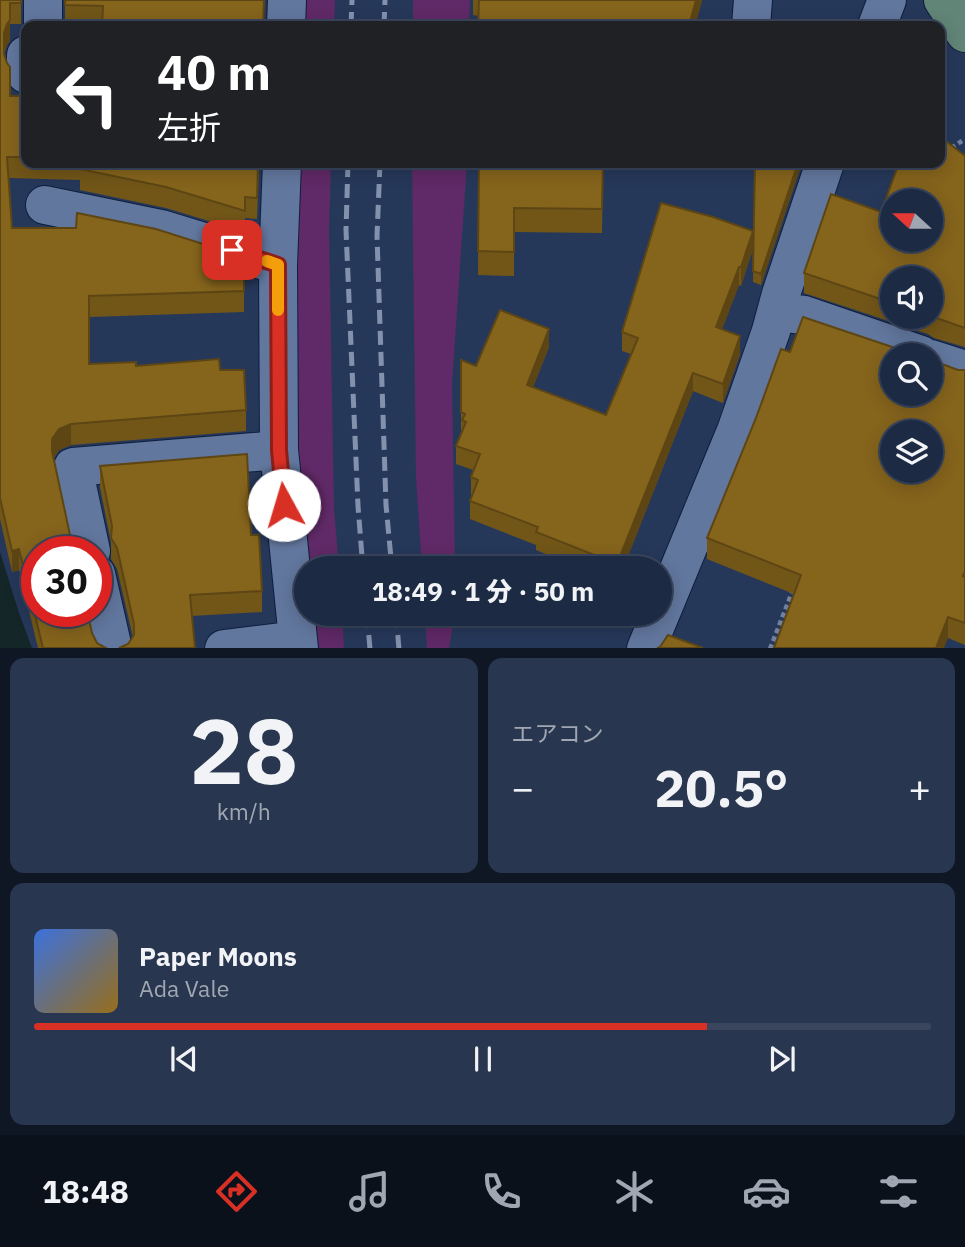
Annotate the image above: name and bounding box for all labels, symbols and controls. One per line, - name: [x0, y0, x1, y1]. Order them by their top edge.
- text: 40 m: [157, 40, 271, 103]
- icon: left: [42, 49, 133, 140]
- text: 左折: [157, 106, 221, 148]
- north arrow: [880, 189, 943, 252]
- map controls: [880, 189, 943, 483]
- pin: [202, 220, 262, 280]
- icon: arrive: [213, 231, 251, 269]
- button: sound: [880, 266, 943, 329]
- button: search: [880, 343, 943, 406]
- button: layers: [880, 420, 943, 483]
- position arrow: [247, 468, 321, 542]
- speed limit sign: 30: [21, 536, 112, 627]
- text: 18:49 · 1 分 · 50 m: [372, 574, 594, 608]
- text: 28: [189, 691, 298, 809]
- text: エアコン: [512, 718, 604, 748]
- text: 20.5°: [654, 754, 788, 821]
- text: −: [512, 763, 534, 812]
- text: +: [908, 763, 931, 812]
- text: km/h: [217, 796, 271, 826]
- text: Paper Moons: [139, 939, 297, 973]
- text: Ada Vale: [139, 973, 229, 1003]
- icon: previous: [165, 1040, 203, 1078]
- icon: pause: [464, 1040, 502, 1078]
- icon: next: [763, 1040, 801, 1078]
- icon: directions: [212, 1167, 261, 1216]
- icon: music: [345, 1167, 394, 1216]
- icon: phone: [477, 1167, 526, 1216]
- icon: climate: [610, 1167, 659, 1216]
- icon: car: [742, 1167, 791, 1216]
- icon: filters: [874, 1167, 923, 1216]
- text: 18:48: [42, 1170, 129, 1212]

